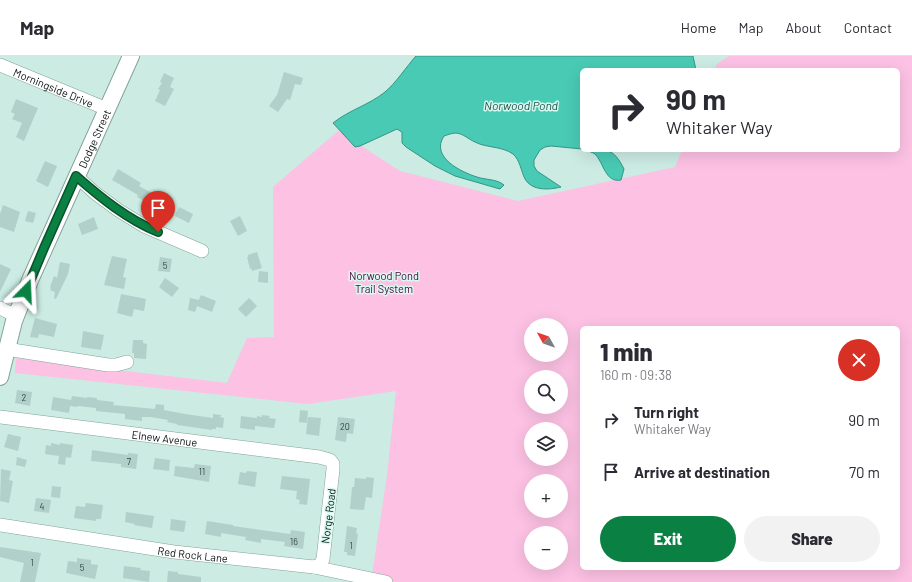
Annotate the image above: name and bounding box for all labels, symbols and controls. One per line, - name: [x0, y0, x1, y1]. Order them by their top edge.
- text: Map: [20, 16, 54, 39]
- text: Home: [681, 19, 717, 36]
- text: Map: [739, 19, 763, 36]
- text: About: [785, 19, 822, 36]
- text: Contact: [844, 19, 892, 36]
- street label: Morningside Drive: [12, 65, 96, 109]
- text: 90 m: [666, 82, 726, 116]
- icon: right: [600, 84, 652, 136]
- water label: Norwood Pond: [484, 98, 559, 112]
- street label: Dodge Street: [75, 107, 113, 170]
- text: Whitaker Way: [666, 116, 773, 138]
- pin: [141, 191, 175, 232]
- icon: arrive: [147, 197, 169, 219]
- house number: 5: [163, 260, 168, 271]
- park label: Norwood Pond Trail System: [349, 269, 419, 295]
- position arrow: [5, 270, 47, 312]
- north arrow: [524, 318, 568, 362]
- map controls: [524, 318, 568, 570]
- text: 1 min: [600, 337, 653, 366]
- button: close: [838, 339, 880, 381]
- text: 160 m · 09:38: [600, 367, 672, 383]
- button: search: [524, 370, 568, 414]
- house number: 2: [22, 392, 27, 403]
- text: Turn right: [634, 403, 699, 421]
- icon: right: [600, 409, 622, 431]
- text: 90 m: [848, 411, 880, 429]
- house number: 20: [340, 421, 350, 432]
- text: Whitaker Way: [634, 421, 711, 437]
- button: layers: [524, 422, 568, 466]
- street label: Elnew Avenue: [131, 427, 198, 448]
- house number: 7: [127, 456, 132, 467]
- icon: arrive: [600, 461, 622, 483]
- text: Arrive at destination: [634, 463, 770, 481]
- text: 70 m: [849, 463, 880, 481]
- house number: 11: [199, 466, 205, 477]
- button: +: [524, 474, 568, 518]
- street label: Norge Road: [318, 488, 338, 544]
- house number: 4: [40, 501, 45, 512]
- button: Exit: [600, 516, 736, 562]
- button: Share: [744, 516, 880, 562]
- button: −: [524, 526, 568, 570]
- house number: 16: [290, 536, 298, 547]
- house number: 1: [349, 540, 353, 551]
- street label: Red Rock Lane: [157, 543, 229, 564]
- house number: 1: [30, 557, 34, 568]
- house number: 5: [80, 562, 85, 573]

